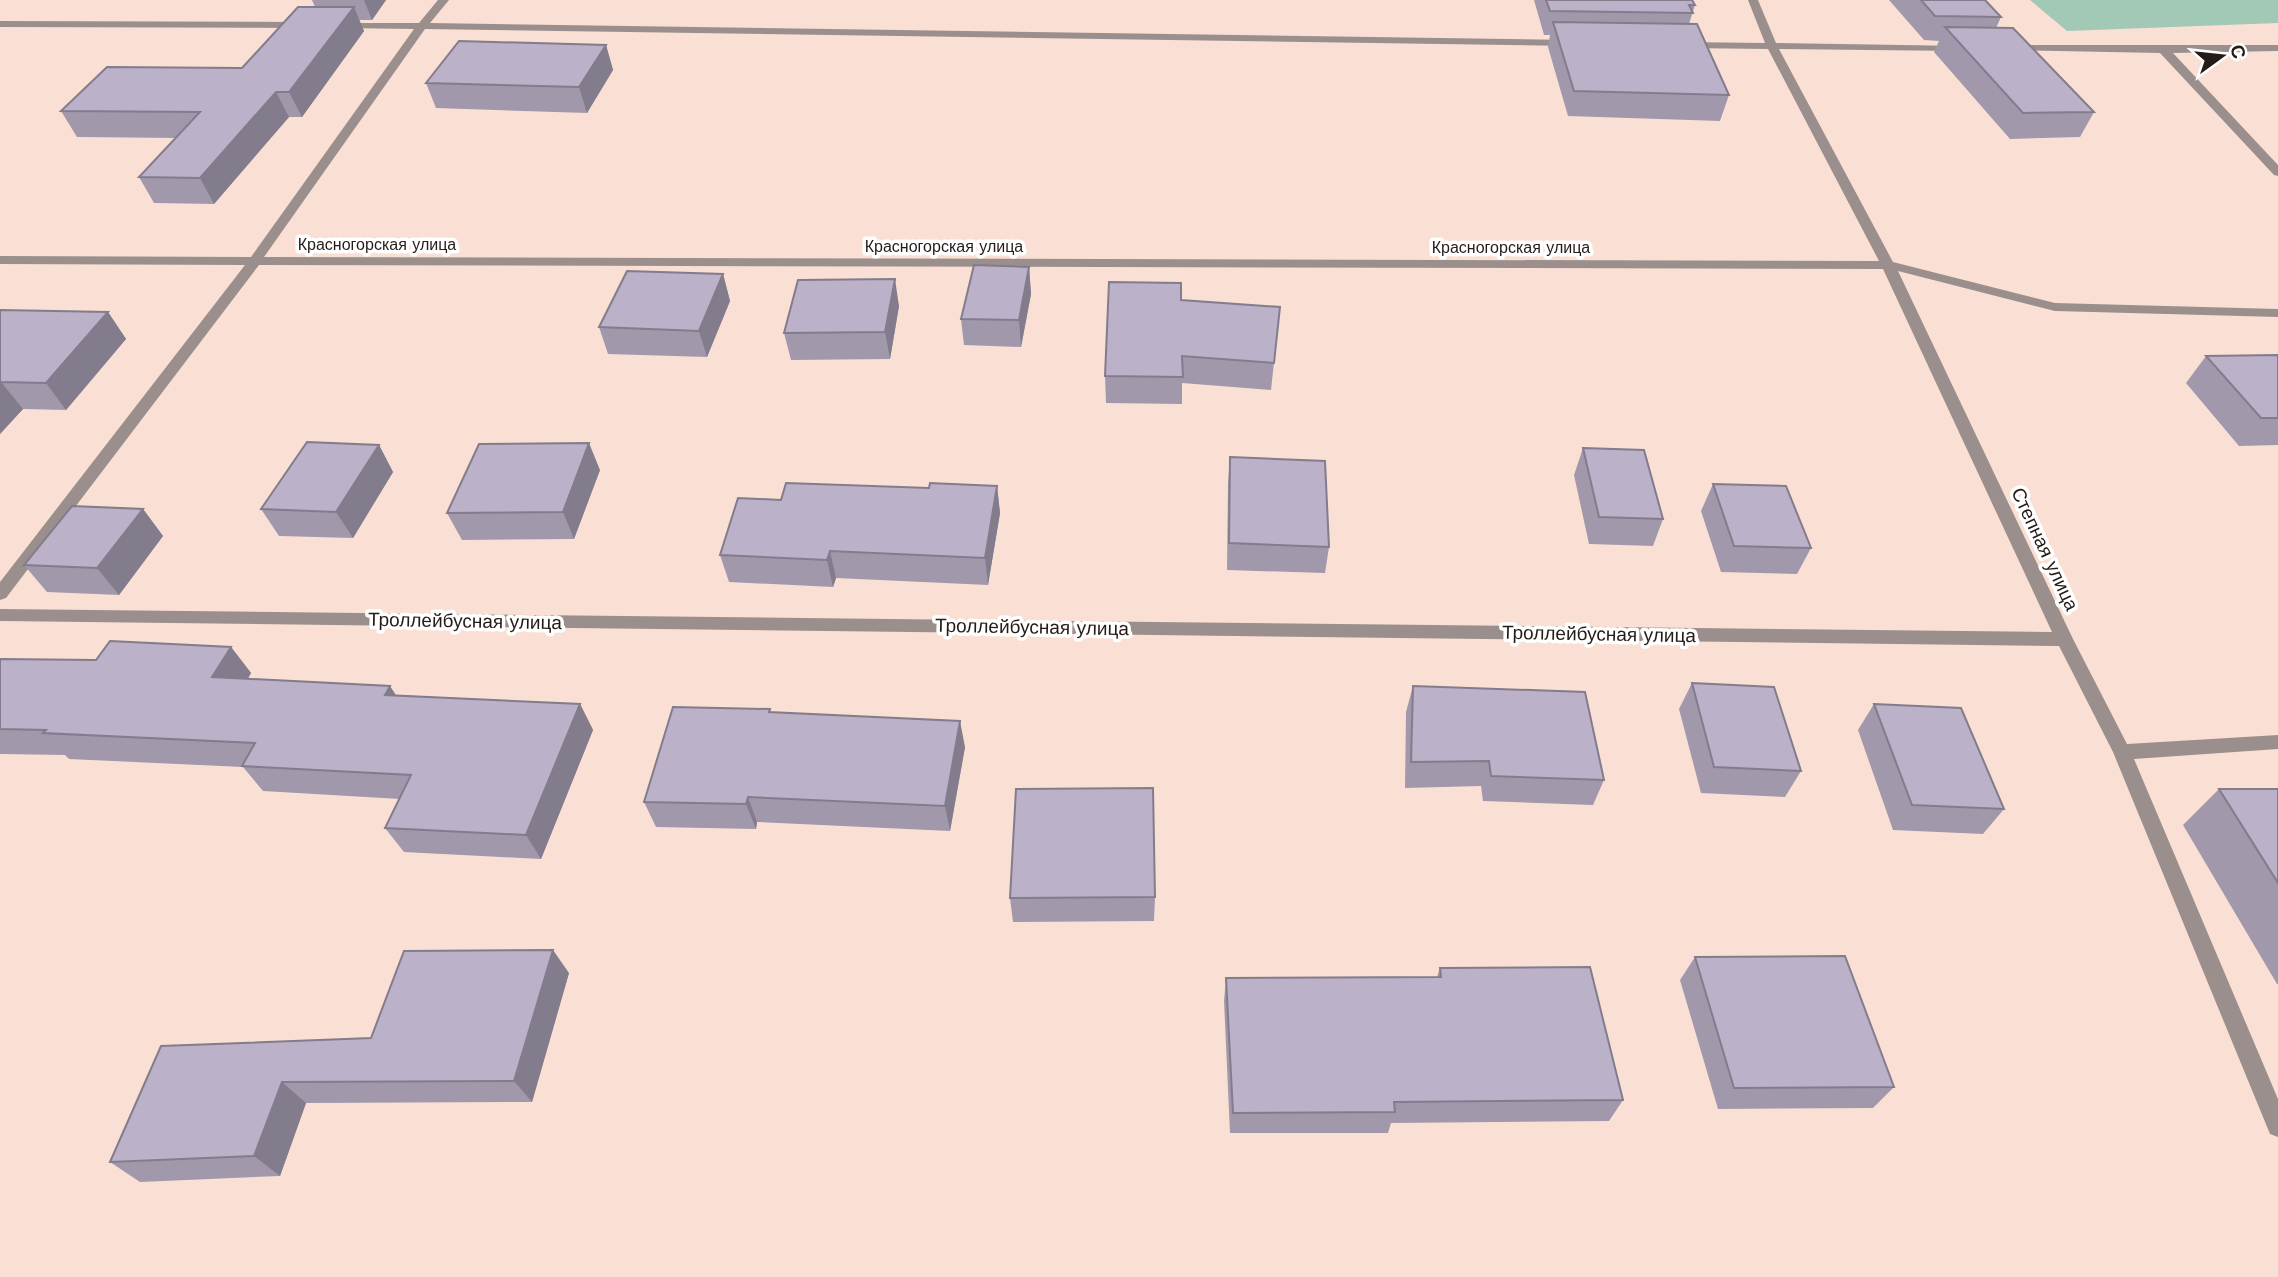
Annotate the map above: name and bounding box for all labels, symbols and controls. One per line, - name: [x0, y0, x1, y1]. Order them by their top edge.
- north arrow: [2187, 21, 2257, 91]
- text: С: [2225, 42, 2251, 62]
- street label: Красногорская улица: [298, 235, 456, 254]
- street label: Красногорская улица: [865, 237, 1023, 256]
- street label: Красногорская улица: [1432, 238, 1590, 257]
- street label: Степная улица: [2006, 484, 2084, 615]
- street label: Троллейбусная улица: [368, 608, 563, 634]
- street label: Троллейбусная улица: [935, 614, 1130, 640]
- street label: Троллейбусная улица: [1502, 621, 1697, 647]

